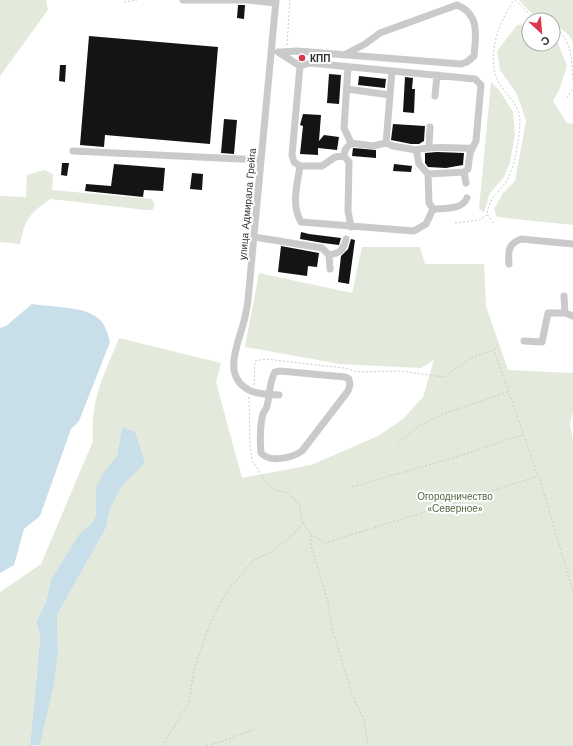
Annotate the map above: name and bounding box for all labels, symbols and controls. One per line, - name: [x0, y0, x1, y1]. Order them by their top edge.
- north arrow: [521, 12, 561, 52]
- text: С: [539, 33, 552, 48]
- marker: КПП: [297, 53, 307, 63]
- place label: КПП: [310, 53, 330, 64]
- street label: улица Адмирала Грейга: [237, 147, 258, 260]
- park label: Огородничество «Северное»: [417, 491, 493, 514]

